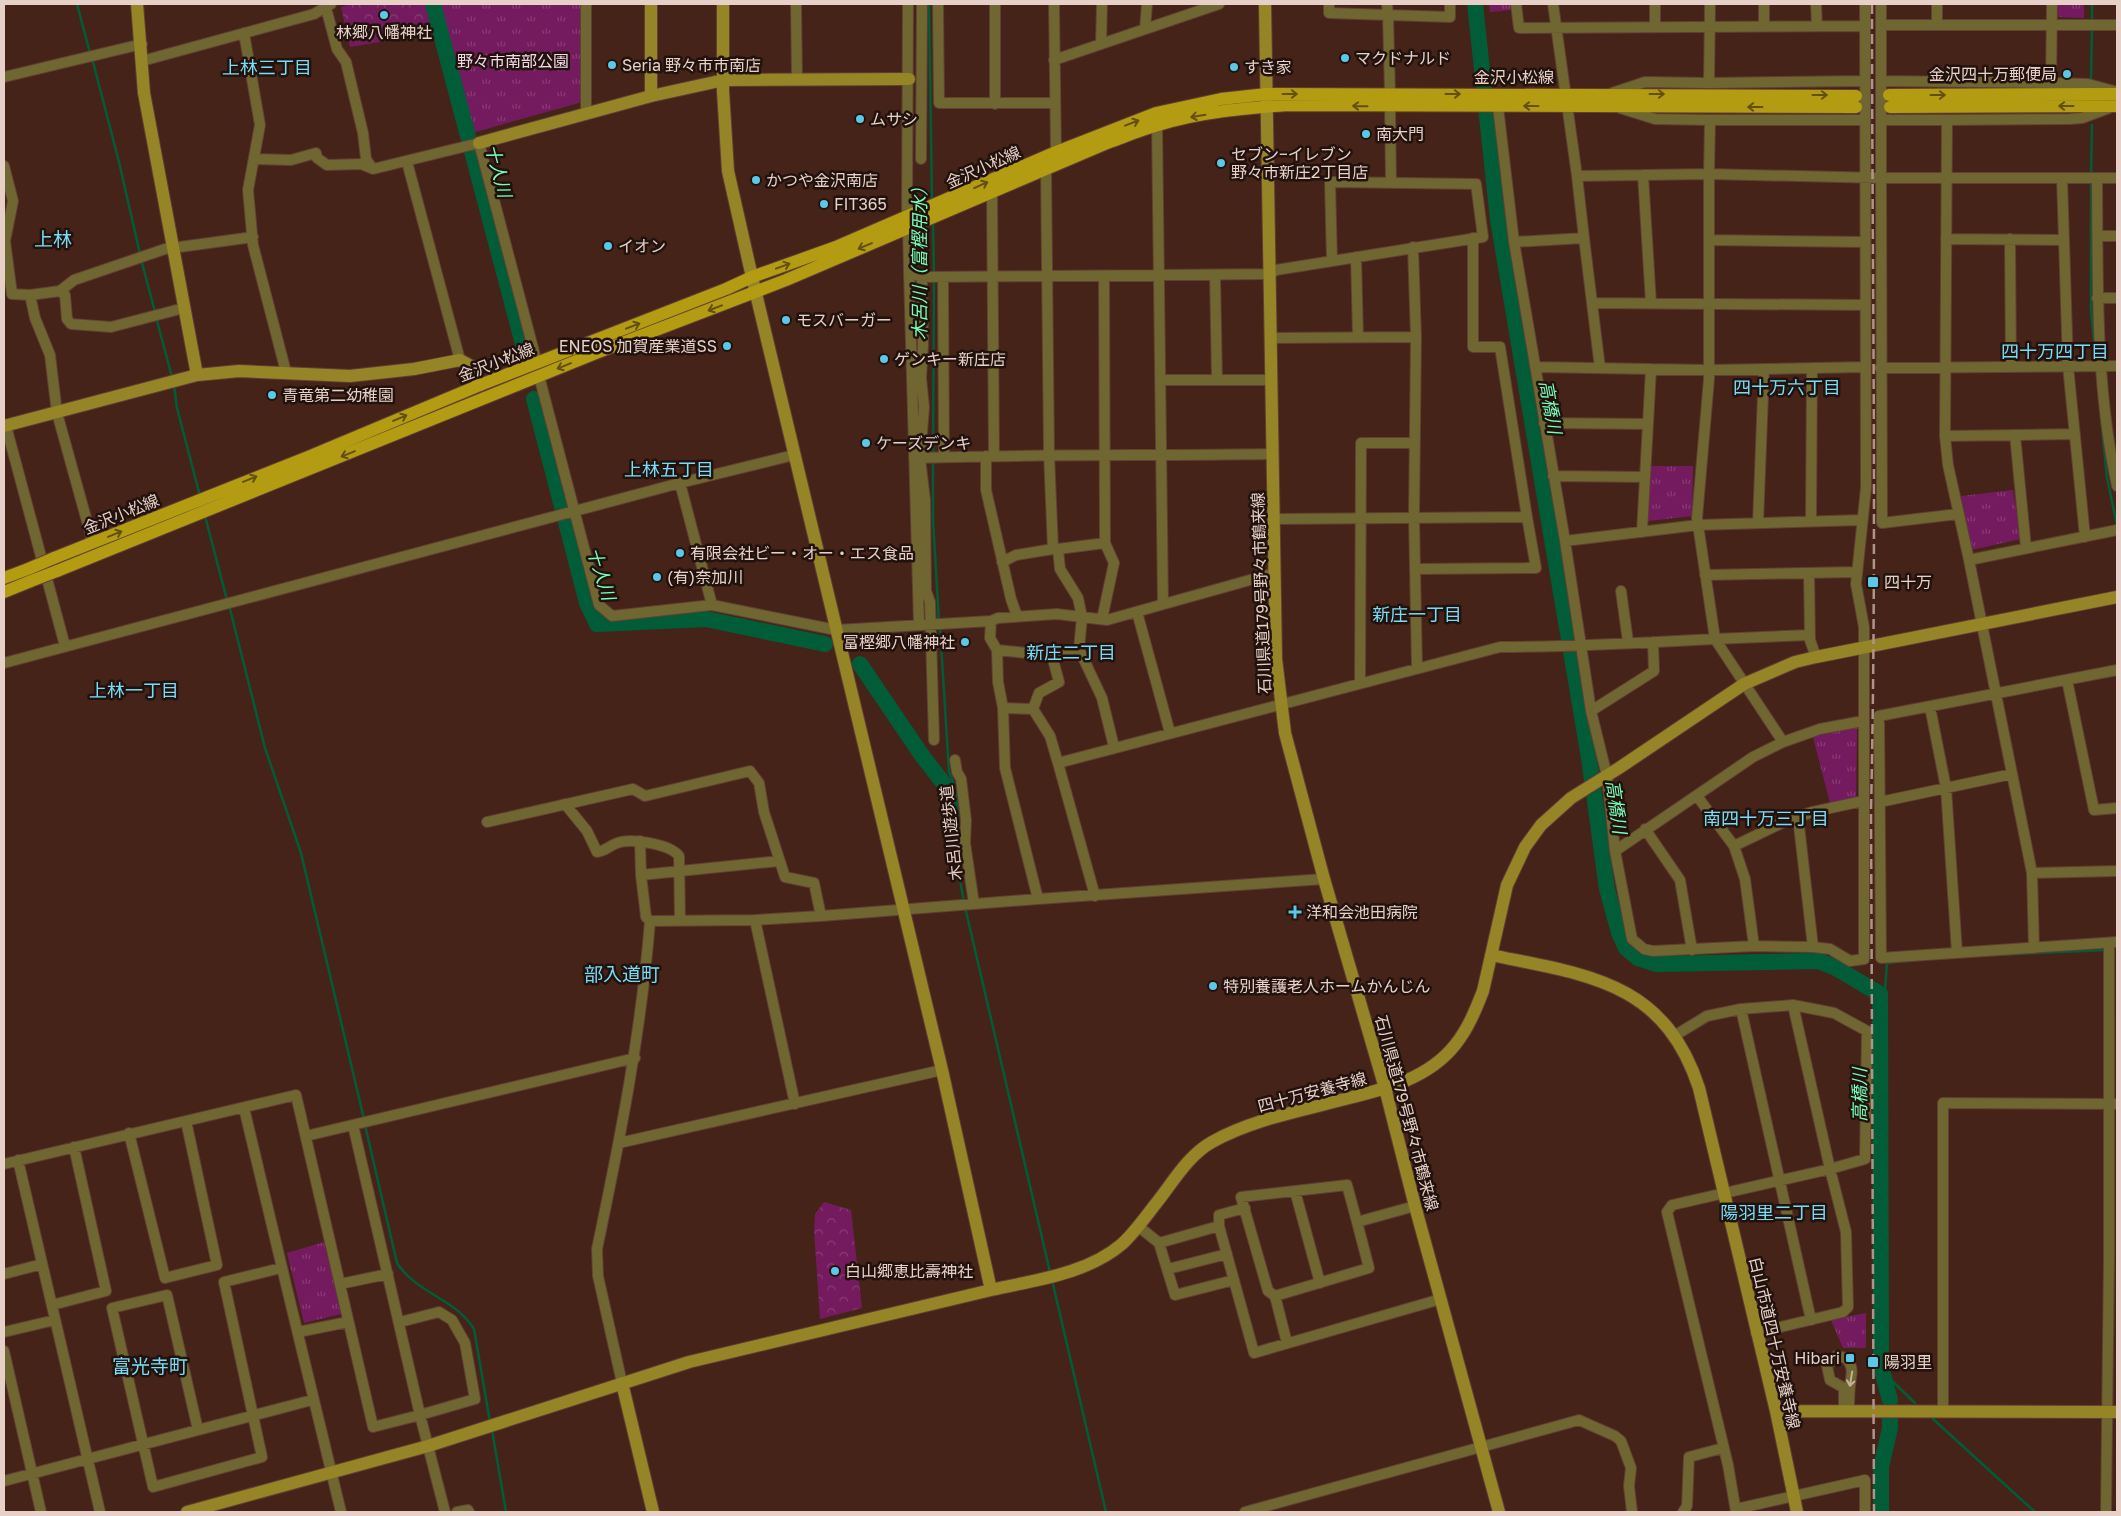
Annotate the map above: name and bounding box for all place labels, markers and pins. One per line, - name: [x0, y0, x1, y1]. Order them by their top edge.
- marker: 林郷八幡神社: [378, 9, 390, 21]
- place label: 林郷八幡神社: [336, 22, 432, 42]
- place label: マクドナルド: [1355, 48, 1451, 68]
- marker: マクドナルド: [1339, 52, 1351, 64]
- place label: Seria 野々市市南店: [622, 55, 761, 75]
- place label: すき家: [1244, 57, 1292, 77]
- marker: Seria 野々市市南店: [606, 59, 618, 71]
- marker: すき家: [1228, 61, 1240, 73]
- place label: 金沢四十万郵便局: [1929, 64, 2057, 84]
- marker: 金沢四十万郵便局: [2061, 68, 2073, 80]
- place label: ムサシ: [870, 109, 918, 129]
- marker: ムサシ: [854, 113, 866, 125]
- place label: 南大門: [1376, 124, 1424, 144]
- marker: 南大門: [1360, 128, 1372, 140]
- place label: セブン−イレブン 野々市新庄2丁目店: [1231, 144, 1368, 182]
- marker: セブン−イレブン 野々市新庄2丁目店: [1215, 157, 1227, 169]
- place label: かつや金沢南店: [766, 170, 878, 190]
- marker: かつや金沢南店: [750, 174, 762, 186]
- place label: FIT365: [834, 194, 887, 214]
- marker: FIT365: [818, 198, 830, 210]
- place label: イオン: [618, 236, 666, 256]
- marker: イオン: [602, 240, 614, 252]
- place label: モスバーガー: [796, 310, 892, 330]
- marker: モスバーガー: [780, 314, 792, 326]
- place label: ENEOS 加賀産業道SS: [559, 336, 717, 356]
- marker: ENEOS 加賀産業道SS: [721, 340, 733, 352]
- place label: ゲンキー新庄店: [894, 349, 1006, 369]
- marker: ゲンキー新庄店: [878, 353, 890, 365]
- place label: 青竜第二幼稚園: [282, 385, 394, 405]
- marker: 青竜第二幼稚園: [266, 389, 278, 401]
- place label: ケーズデンキ: [876, 433, 971, 453]
- marker: ケーズデンキ: [860, 437, 872, 449]
- place label: 有限会社ビー・オー・エス食品: [690, 543, 914, 563]
- marker: 有限会社ビー・オー・エス食品: [674, 547, 686, 559]
- place label: (有)奈加川: [667, 567, 743, 587]
- marker: (有)奈加川: [651, 571, 663, 583]
- place label: 四十万: [1884, 572, 1932, 592]
- marker: 四十万: [1866, 575, 1880, 589]
- place label: 富樫郷八幡神社: [843, 632, 955, 652]
- marker: 富樫郷八幡神社: [959, 636, 971, 648]
- place label: 洋和会池田病院: [1306, 902, 1418, 922]
- marker: 洋和会池田病院: [1288, 905, 1302, 919]
- place label: 特別養護老人ホームかんじん: [1223, 976, 1431, 996]
- marker: 特別養護老人ホームかんじん: [1207, 980, 1219, 992]
- place label: 白山郷恵比壽神社: [845, 1261, 973, 1281]
- marker: 白山郷恵比壽神社: [829, 1265, 841, 1277]
- place label: Hibari: [1794, 1348, 1840, 1368]
- marker: Hibari: [1844, 1352, 1856, 1364]
- place label: 陽羽里: [1884, 1352, 1932, 1372]
- marker: 陽羽里: [1866, 1355, 1880, 1369]

